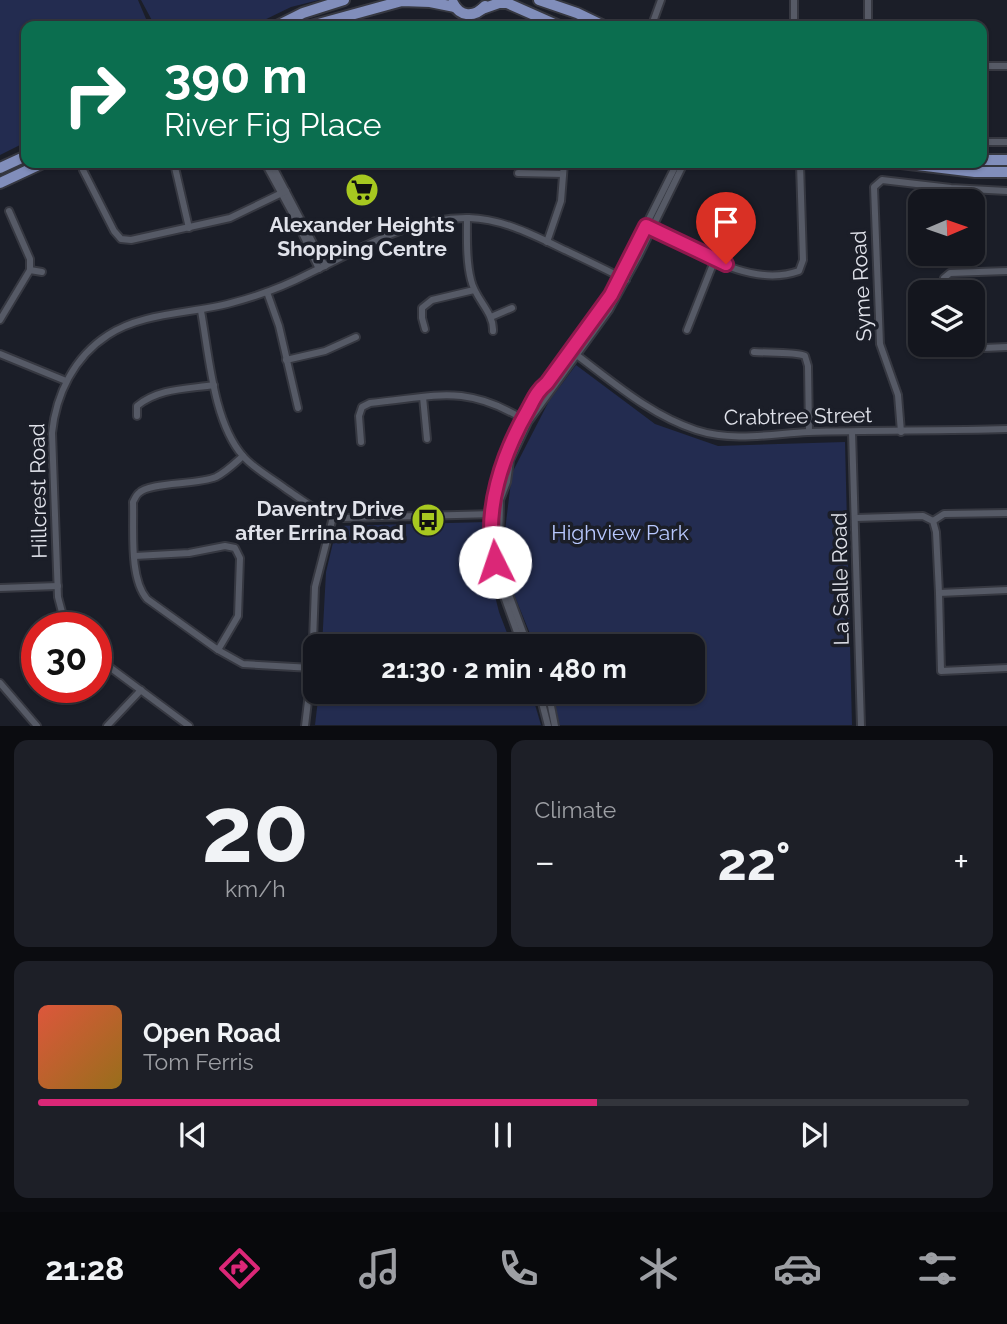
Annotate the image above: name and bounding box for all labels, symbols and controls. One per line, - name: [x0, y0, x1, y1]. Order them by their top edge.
- text: 390 m: [164, 47, 308, 104]
- icon: right: [49, 49, 140, 140]
- text: River Fig Place: [164, 106, 382, 143]
- supermarket icon: Alexander Heights Shopping Centre: [343, 171, 381, 209]
- north arrow: [908, 189, 985, 266]
- map controls: [908, 189, 985, 357]
- pin: [696, 192, 756, 264]
- icon: arrive: [707, 203, 745, 241]
- place label: Alexander Heights Shopping Centre: [269, 212, 455, 261]
- street label: Syme Road: [846, 230, 876, 342]
- button: layers: [908, 280, 985, 357]
- street label: Crabtree Street: [724, 402, 872, 430]
- street label: Hillcrest Road: [24, 423, 52, 559]
- place label: Daventry Drive after Errina Road: [235, 496, 404, 545]
- bus stop icon: Daventry Drive after Errina Road: [409, 501, 447, 539]
- street label: La Salle Road: [826, 512, 854, 646]
- park label: Highview Park: [551, 520, 689, 545]
- position arrow: [458, 525, 532, 599]
- speed limit sign: 30: [21, 612, 112, 703]
- text: 21:30 · 2 min · 480 m: [381, 654, 627, 684]
- text: 20: [202, 776, 309, 883]
- text: Climate: [535, 796, 616, 823]
- text: 22°: [718, 831, 791, 892]
- text: −: [535, 839, 555, 884]
- text: +: [953, 839, 969, 884]
- text: km/h: [225, 875, 286, 902]
- text: Open Road: [143, 1018, 281, 1048]
- text: Tom Ferris: [143, 1048, 254, 1075]
- icon: previous: [174, 1116, 212, 1154]
- icon: pause: [484, 1116, 522, 1154]
- icon: next: [795, 1116, 833, 1154]
- icon: directions: [215, 1244, 264, 1293]
- icon: music: [355, 1244, 404, 1293]
- icon: phone: [494, 1244, 543, 1293]
- icon: climate: [634, 1244, 683, 1293]
- icon: car: [773, 1244, 822, 1293]
- icon: filters: [913, 1244, 962, 1293]
- text: 21:28: [45, 1250, 124, 1287]

